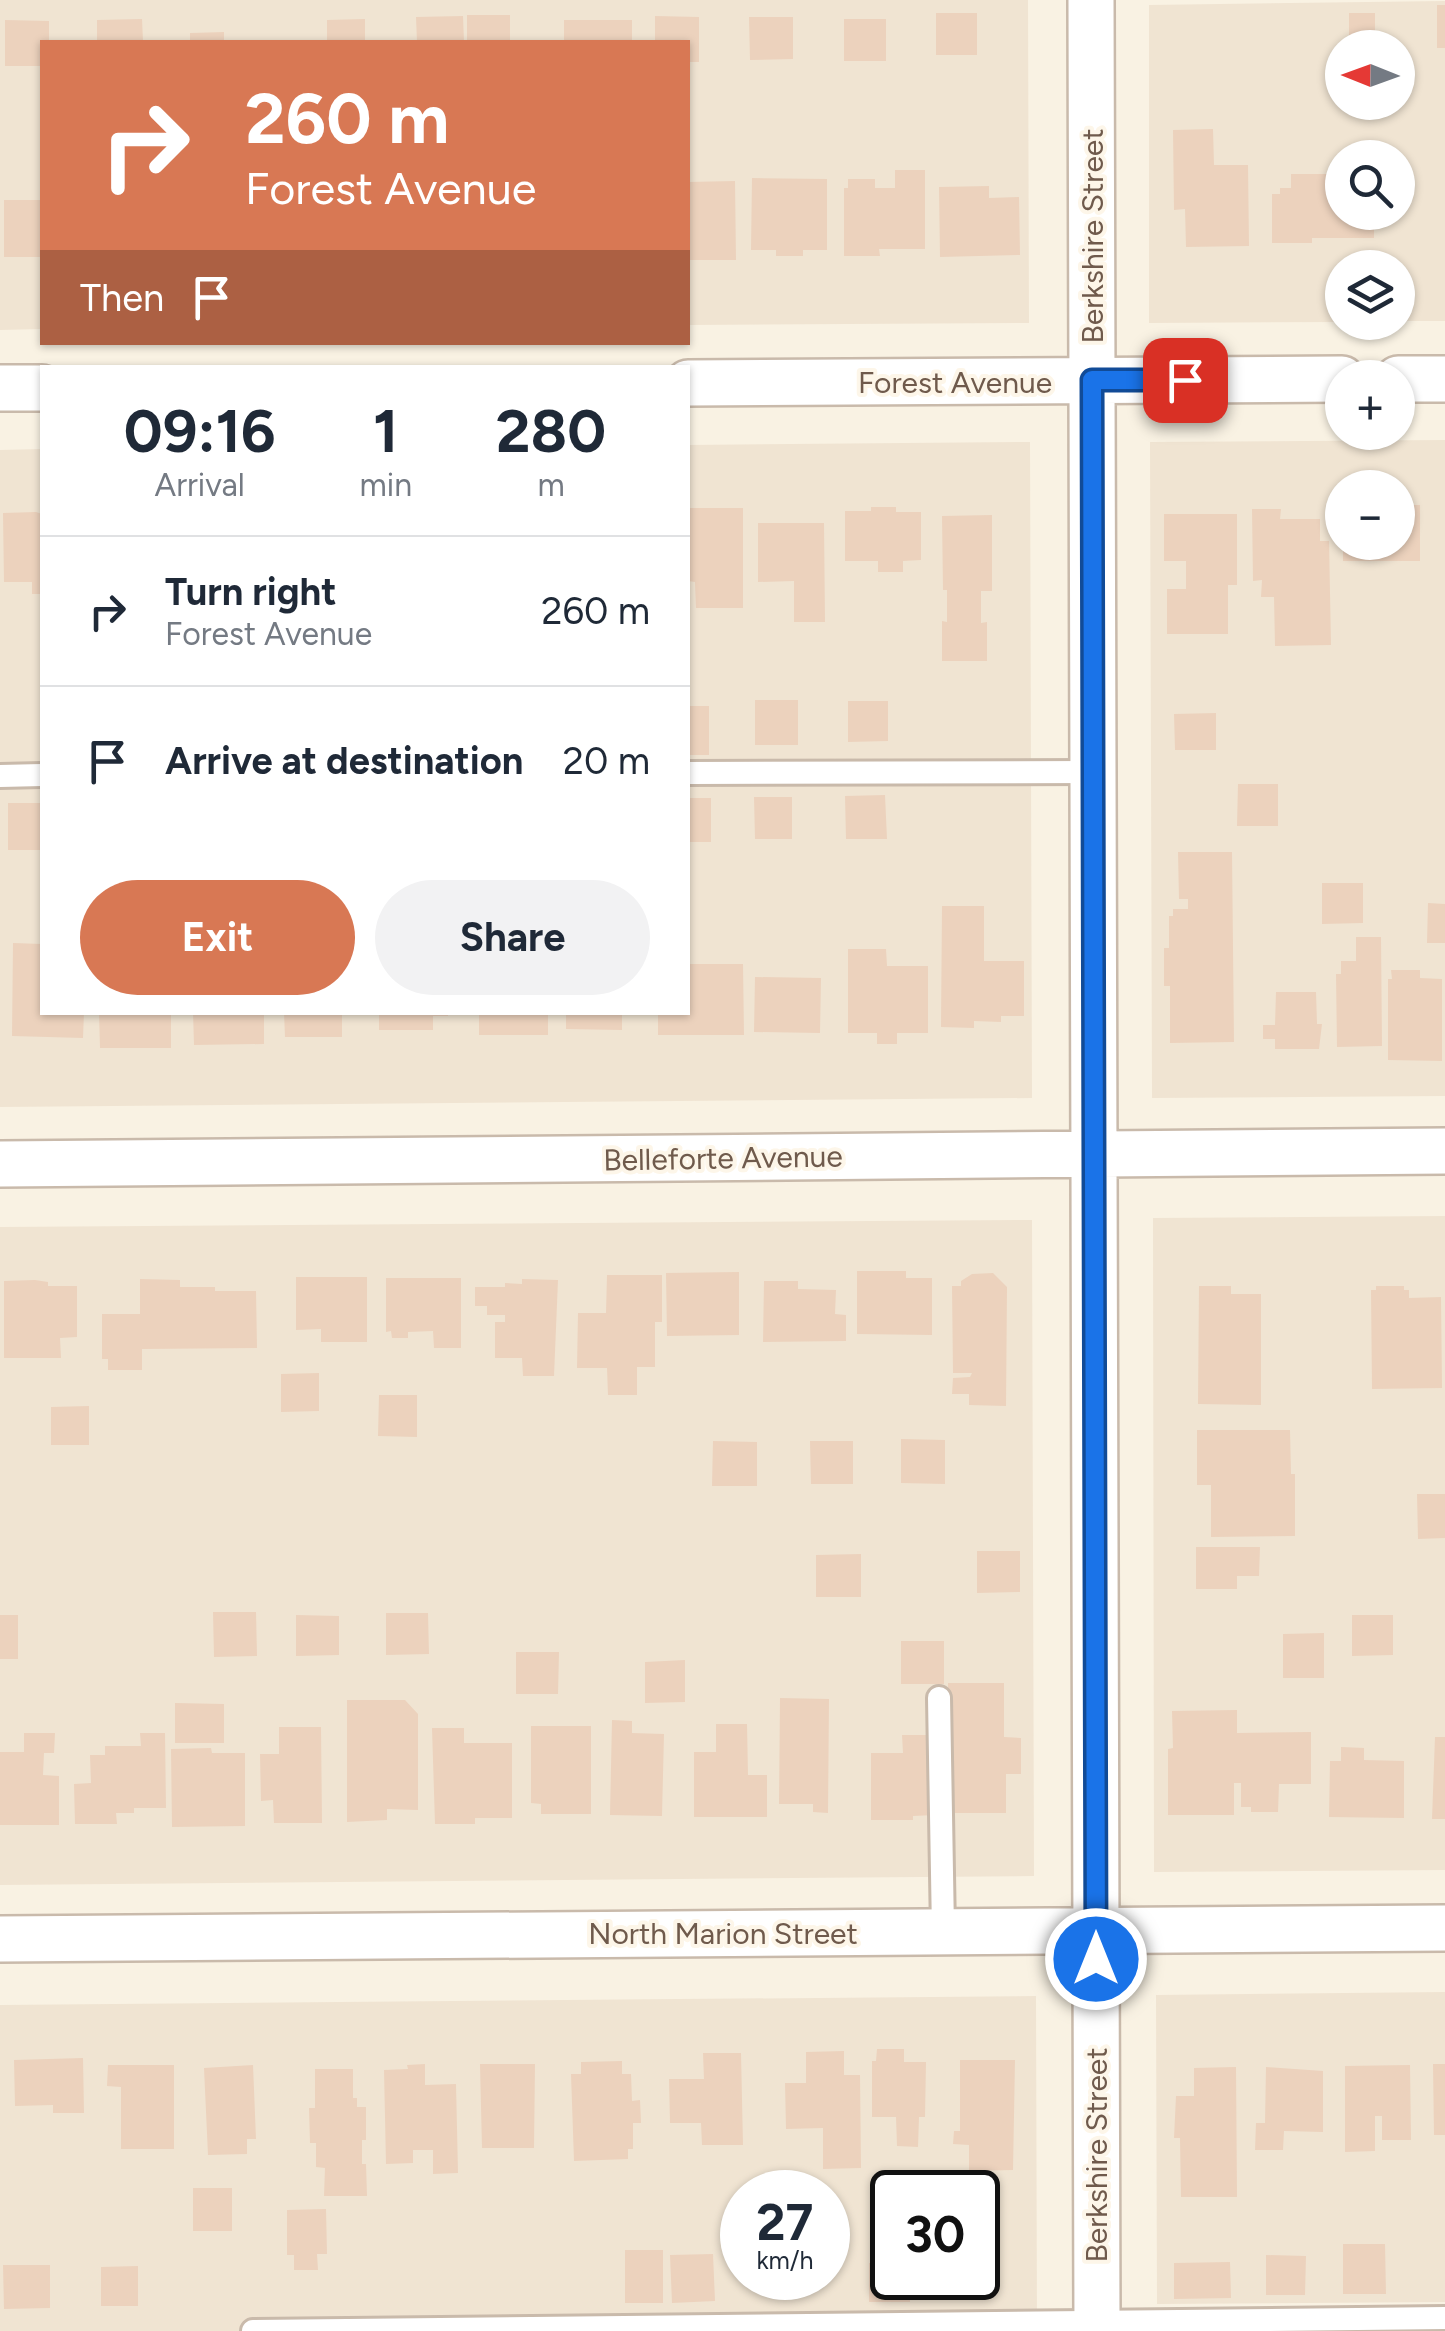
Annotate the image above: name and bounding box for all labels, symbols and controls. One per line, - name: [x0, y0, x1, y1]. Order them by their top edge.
- north arrow: [1325, 30, 1415, 120]
- map controls: [1325, 30, 1415, 560]
- text: 260 m: [245, 76, 449, 161]
- icon: right: [80, 80, 210, 210]
- street label: Berkshire Street: [1074, 128, 1111, 344]
- button: search: [1325, 140, 1415, 230]
- text: Forest Avenue: [245, 161, 536, 215]
- button: layers: [1325, 250, 1415, 340]
- icon: arrive: [184, 270, 239, 325]
- text: Then: [80, 275, 164, 321]
- pin: [1143, 338, 1228, 423]
- icon: arrive: [1158, 353, 1213, 408]
- button: +: [1325, 360, 1415, 450]
- street label: Forest Avenue: [858, 364, 1052, 401]
- text: 09:16: [124, 395, 276, 467]
- text: 1: [373, 395, 398, 467]
- text: 280: [496, 395, 606, 467]
- text: Arrival: [155, 466, 245, 504]
- text: min: [360, 466, 412, 504]
- text: m: [537, 466, 565, 504]
- button: −: [1325, 470, 1415, 560]
- text: Turn right: [165, 569, 337, 615]
- icon: right: [80, 584, 135, 639]
- text: 260 m: [541, 588, 650, 634]
- text: Forest Avenue: [165, 615, 372, 653]
- icon: arrive: [80, 734, 135, 789]
- text: Arrive at destination: [165, 738, 523, 784]
- text: 20 m: [563, 738, 650, 784]
- button: Exit: [80, 880, 355, 995]
- button: Share: [375, 880, 650, 995]
- street label: Belleforte Avenue: [603, 1137, 843, 1179]
- position arrow: [1044, 1907, 1148, 2011]
- street label: North Marion Street: [588, 1915, 858, 1952]
- street label: Berkshire Street: [1078, 2047, 1115, 2263]
- speed limit sign: 30: [870, 2170, 1000, 2300]
- text: 27: [757, 2192, 813, 2253]
- text: km/h: [756, 2245, 814, 2275]

